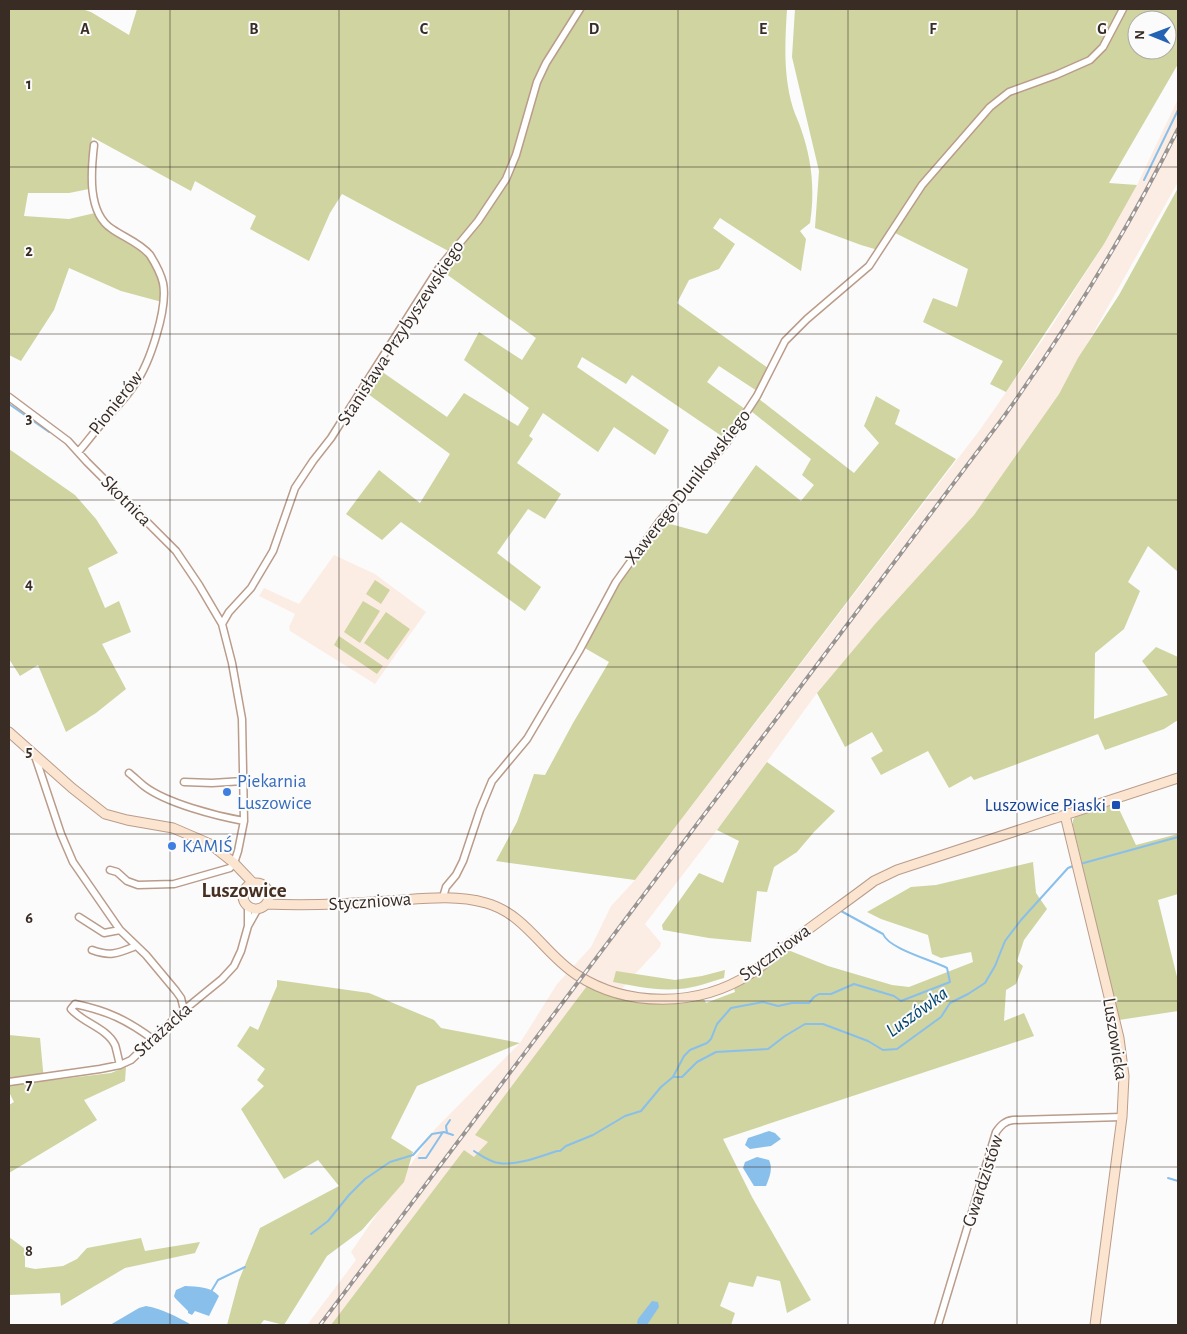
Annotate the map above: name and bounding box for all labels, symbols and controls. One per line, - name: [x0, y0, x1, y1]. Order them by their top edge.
- north arrow: [1127, 10, 1177, 60]
- text: A: [80, 21, 90, 37]
- text: B: [249, 21, 259, 37]
- text: C: [420, 21, 429, 37]
- text: D: [589, 21, 600, 37]
- text: E: [759, 21, 767, 37]
- text: F: [929, 21, 937, 37]
- text: G: [1097, 21, 1107, 37]
- text: N: [1133, 30, 1147, 40]
- text: 1: [26, 76, 32, 92]
- street label: Stanisława Przybyszewskiego: [334, 237, 468, 429]
- text: 2: [25, 243, 33, 259]
- street label: Pionierów: [85, 368, 147, 438]
- street label: Xawerego Dunikowskiego: [622, 406, 754, 568]
- text: 3: [26, 410, 33, 426]
- street label: Skotnica: [97, 472, 155, 530]
- text: 4: [25, 576, 33, 592]
- text: 5: [26, 743, 33, 759]
- place label: Piekarnia Luszowice: [237, 772, 312, 813]
- marker: Piekarnia Luszowice: [221, 786, 233, 798]
- place label: Luszowice Piaski: [985, 796, 1106, 815]
- marker: Luszowice Piaski: [1110, 799, 1122, 811]
- place label: KAMIŚ: [182, 835, 232, 856]
- marker: KAMIŚ: [166, 840, 178, 852]
- district label: Luszowice: [201, 880, 287, 901]
- street label: Styczniowa: [328, 890, 412, 914]
- text: 6: [25, 910, 33, 926]
- street label: Styczniowa: [736, 921, 814, 985]
- water label: Luszówka: [882, 983, 952, 1041]
- street label: Luszowicka: [1099, 997, 1131, 1082]
- street label: Strażacka: [130, 999, 196, 1061]
- text: 7: [26, 1077, 33, 1093]
- street label: Gwardzistów: [959, 1133, 1007, 1229]
- text: 8: [25, 1243, 33, 1259]

